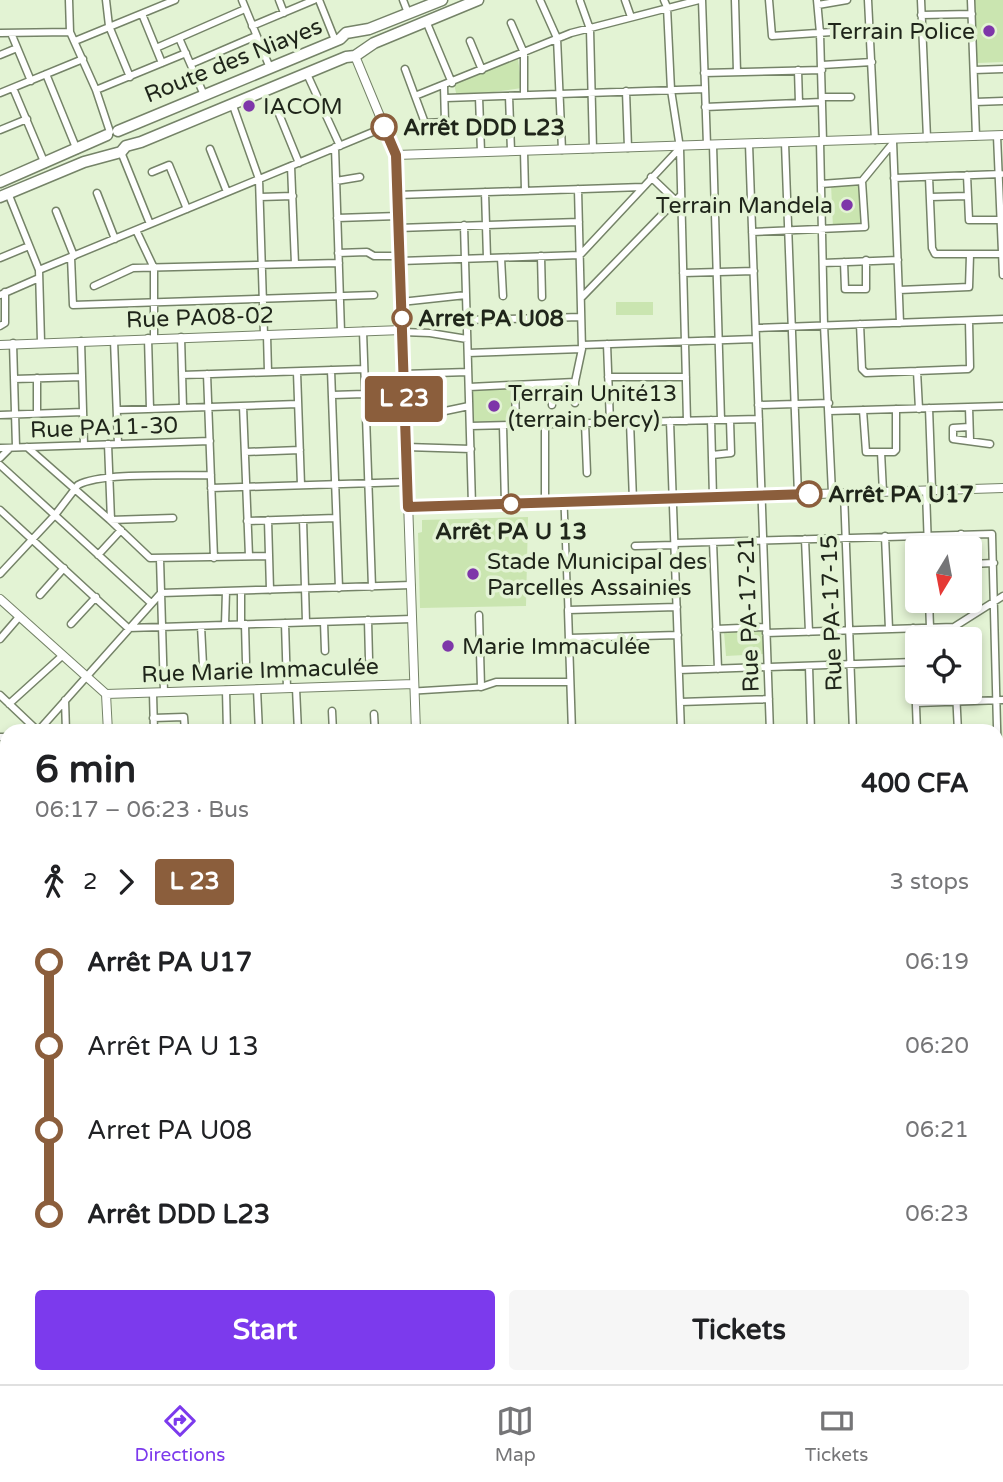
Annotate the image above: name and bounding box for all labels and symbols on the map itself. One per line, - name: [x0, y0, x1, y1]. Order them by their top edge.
- street label: Route des Niayes: [140, 12, 326, 109]
- place label: Terrain Police: [827, 18, 975, 46]
- marker: Terrain Police: [981, 23, 997, 39]
- place label: IACOM: [263, 93, 343, 121]
- marker: IACOM: [241, 98, 257, 114]
- marker: Arrêt DDD L23: [371, 114, 397, 140]
- place label: Arrêt DDD L23: [403, 114, 565, 142]
- place label: Terrain Mandela: [656, 192, 833, 220]
- marker: Terrain Mandela: [839, 197, 855, 213]
- street label: Rue PA08-02: [126, 301, 275, 335]
- place label: Arret PA U08: [418, 305, 564, 333]
- marker: Arret PA U08: [392, 308, 412, 328]
- line badge: L 23: [355, 376, 453, 422]
- place label: Terrain Unité13 (terrain bercy): [508, 380, 677, 434]
- marker: Terrain Unité13 (terrain bercy): [486, 398, 502, 414]
- street label: Rue PA11-30: [30, 411, 179, 445]
- marker: Arrêt PA U17: [796, 481, 822, 507]
- place label: Arrêt PA U17: [828, 481, 974, 509]
- marker: Arrêt PA U 13: [501, 494, 521, 514]
- place label: Arrêt PA U 13: [435, 518, 587, 546]
- street label: Rue PA-17-15: [815, 534, 849, 692]
- street label: Rue PA-17-21: [732, 535, 766, 693]
- north arrow: [905, 536, 982, 612]
- place label: Stade Municipal des Parcelles Assainies: [487, 548, 707, 602]
- marker: Stade Municipal des Parcelles Assainies: [465, 566, 481, 582]
- place label: Marie Immaculée: [462, 633, 650, 661]
- marker: Marie Immaculée: [440, 638, 456, 654]
- street label: Rue Marie Immaculée: [141, 653, 379, 689]

